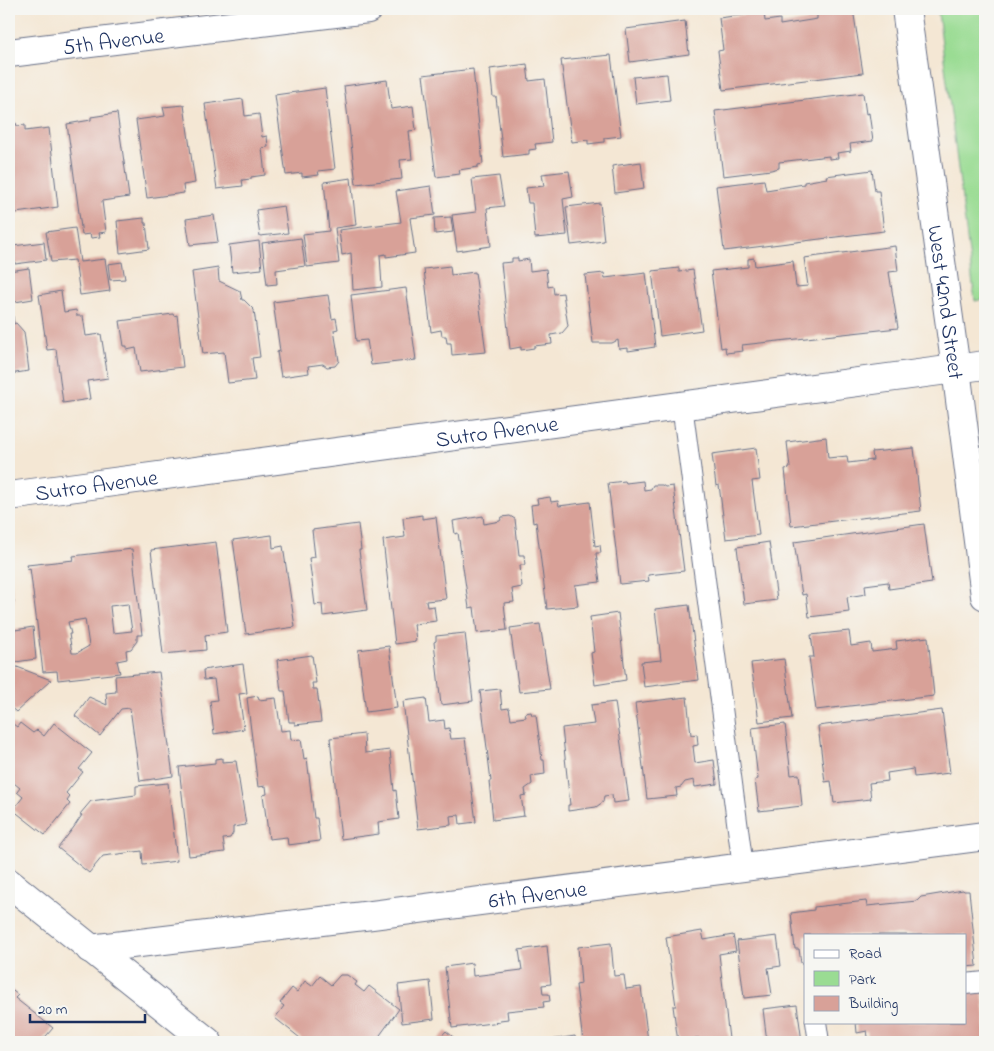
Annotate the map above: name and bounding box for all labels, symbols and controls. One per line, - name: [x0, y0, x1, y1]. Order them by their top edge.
- street label: 5th Avenue: [61, 21, 166, 65]
- street label: West 42nd Street: [917, 223, 970, 382]
- street label: Sutro Avenue: [434, 409, 561, 458]
- street label: Sutro Avenue: [33, 463, 160, 511]
- street label: 6th Avenue: [487, 874, 589, 919]
- legend: [804, 934, 966, 1024]
- text: Road: [849, 943, 882, 965]
- text: Park: [849, 969, 877, 991]
- scale bar: [30, 991, 145, 1023]
- text: Building: [848, 993, 898, 1016]
- text: 20 m: [38, 999, 68, 1021]

